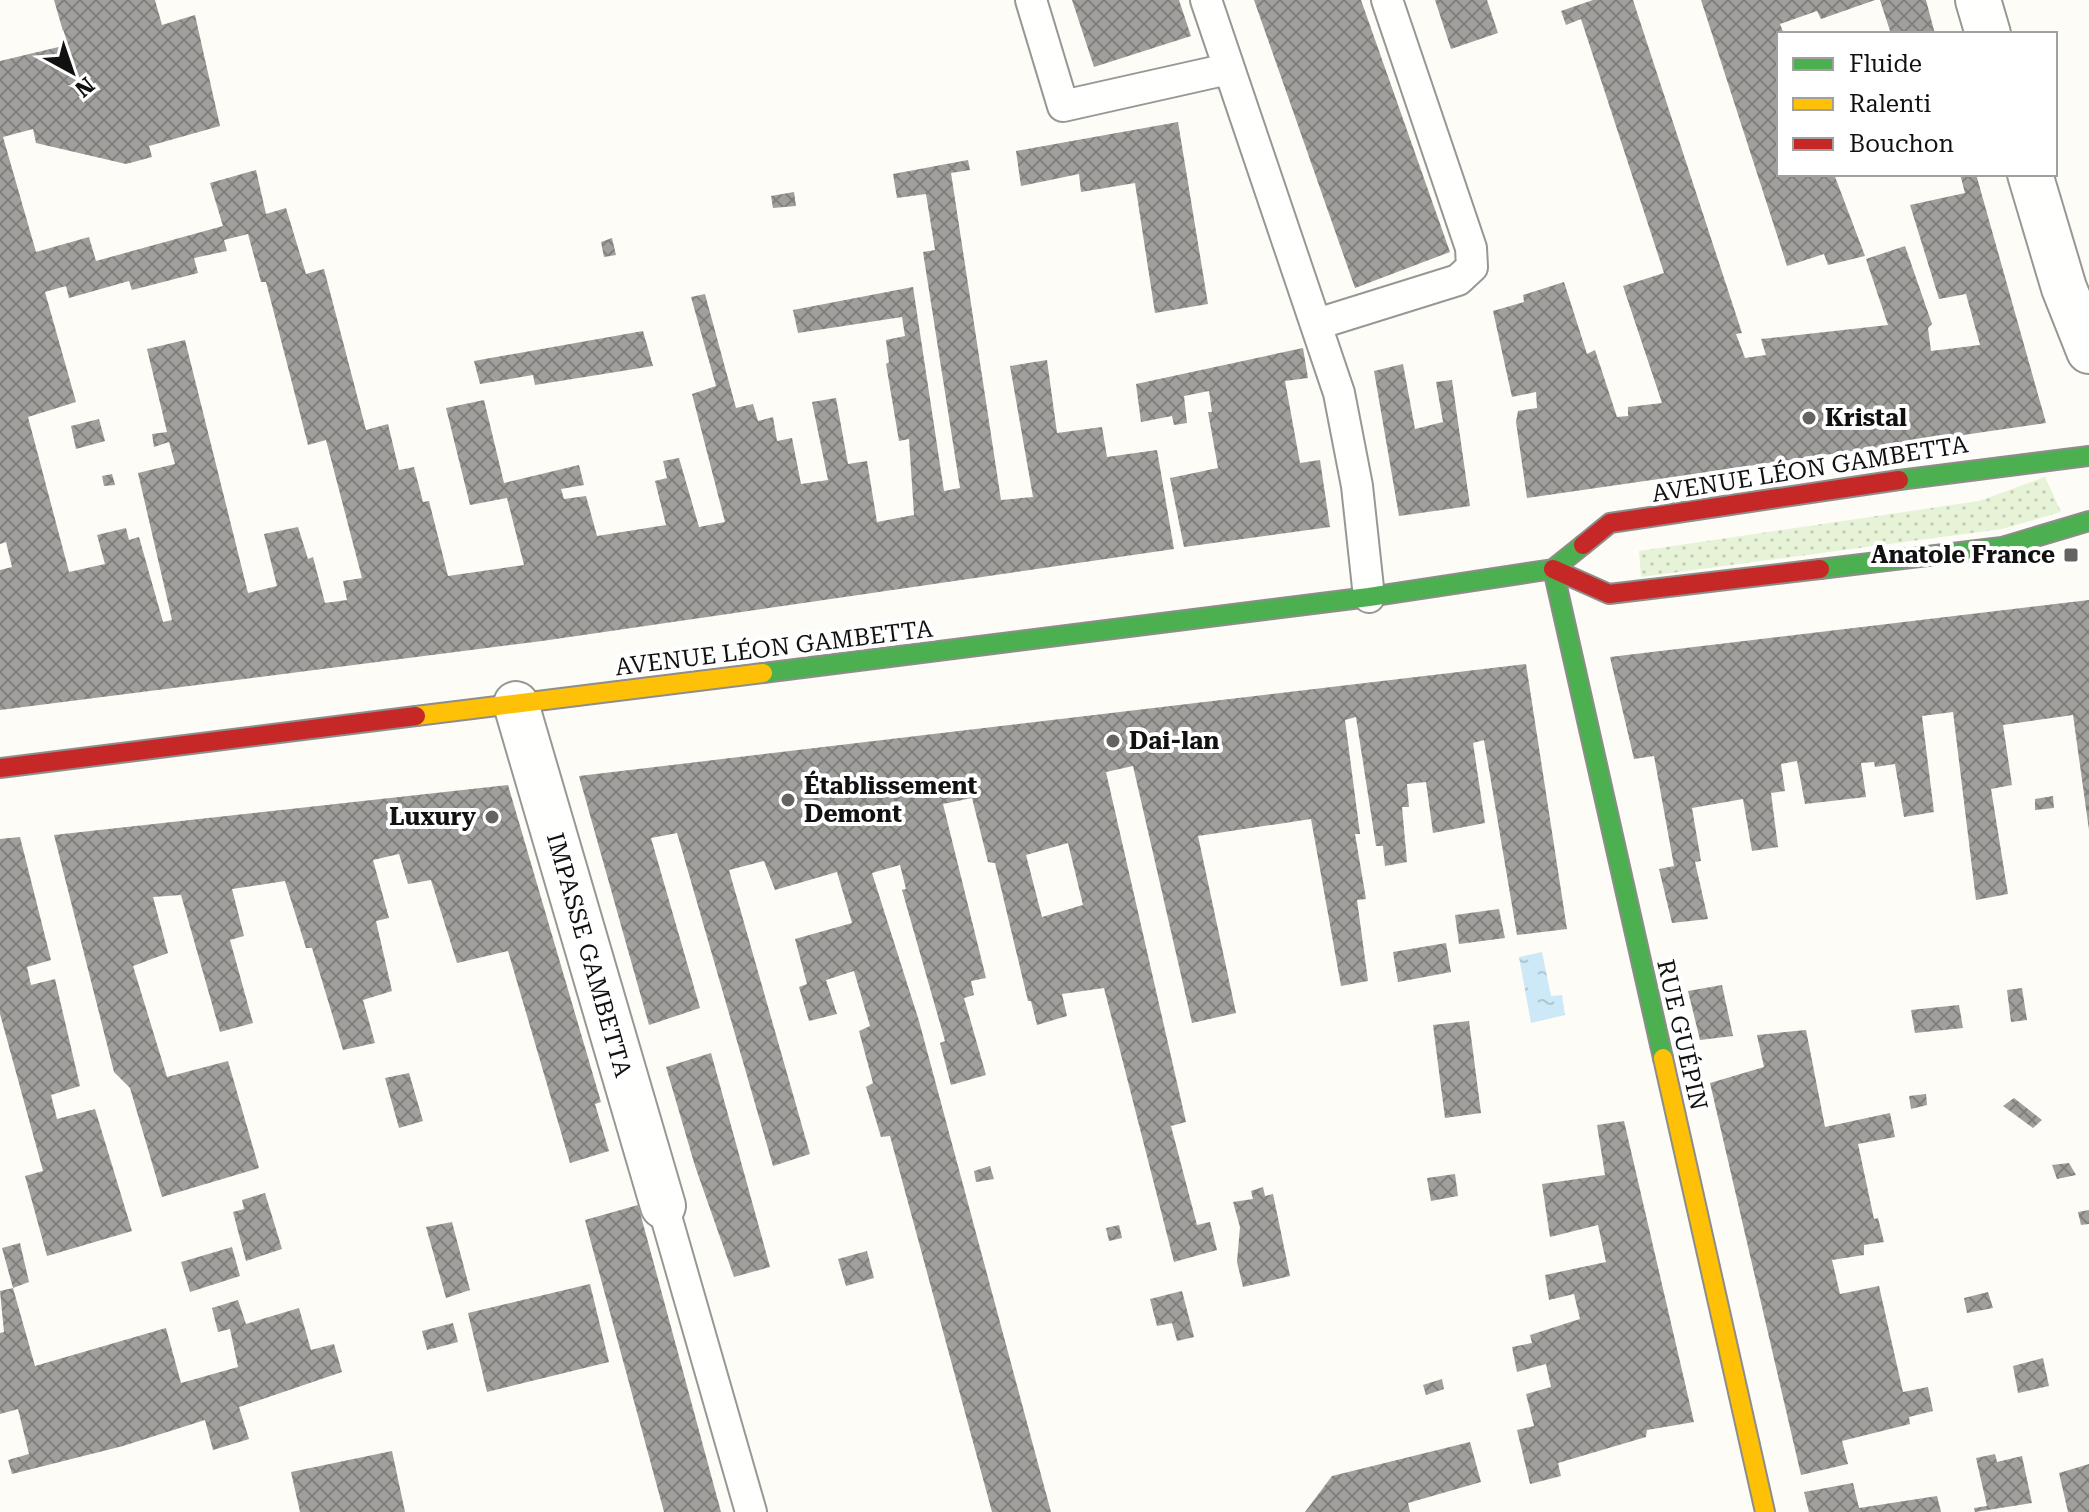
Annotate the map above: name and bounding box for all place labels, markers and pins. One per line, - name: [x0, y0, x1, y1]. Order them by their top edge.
- place label: Kristal: [1825, 404, 1907, 432]
- marker: Kristal: [1800, 409, 1818, 427]
- place label: Anatole France: [1871, 541, 2055, 569]
- marker: Anatole France: [2062, 546, 2080, 564]
- place label: Dai-lan: [1129, 727, 1219, 755]
- marker: Dai-lan: [1104, 732, 1122, 750]
- place label: Établissement Demont: [804, 770, 978, 828]
- marker: Établissement Demont: [779, 791, 797, 809]
- place label: Luxury: [389, 803, 476, 831]
- marker: Luxury: [483, 808, 501, 826]

